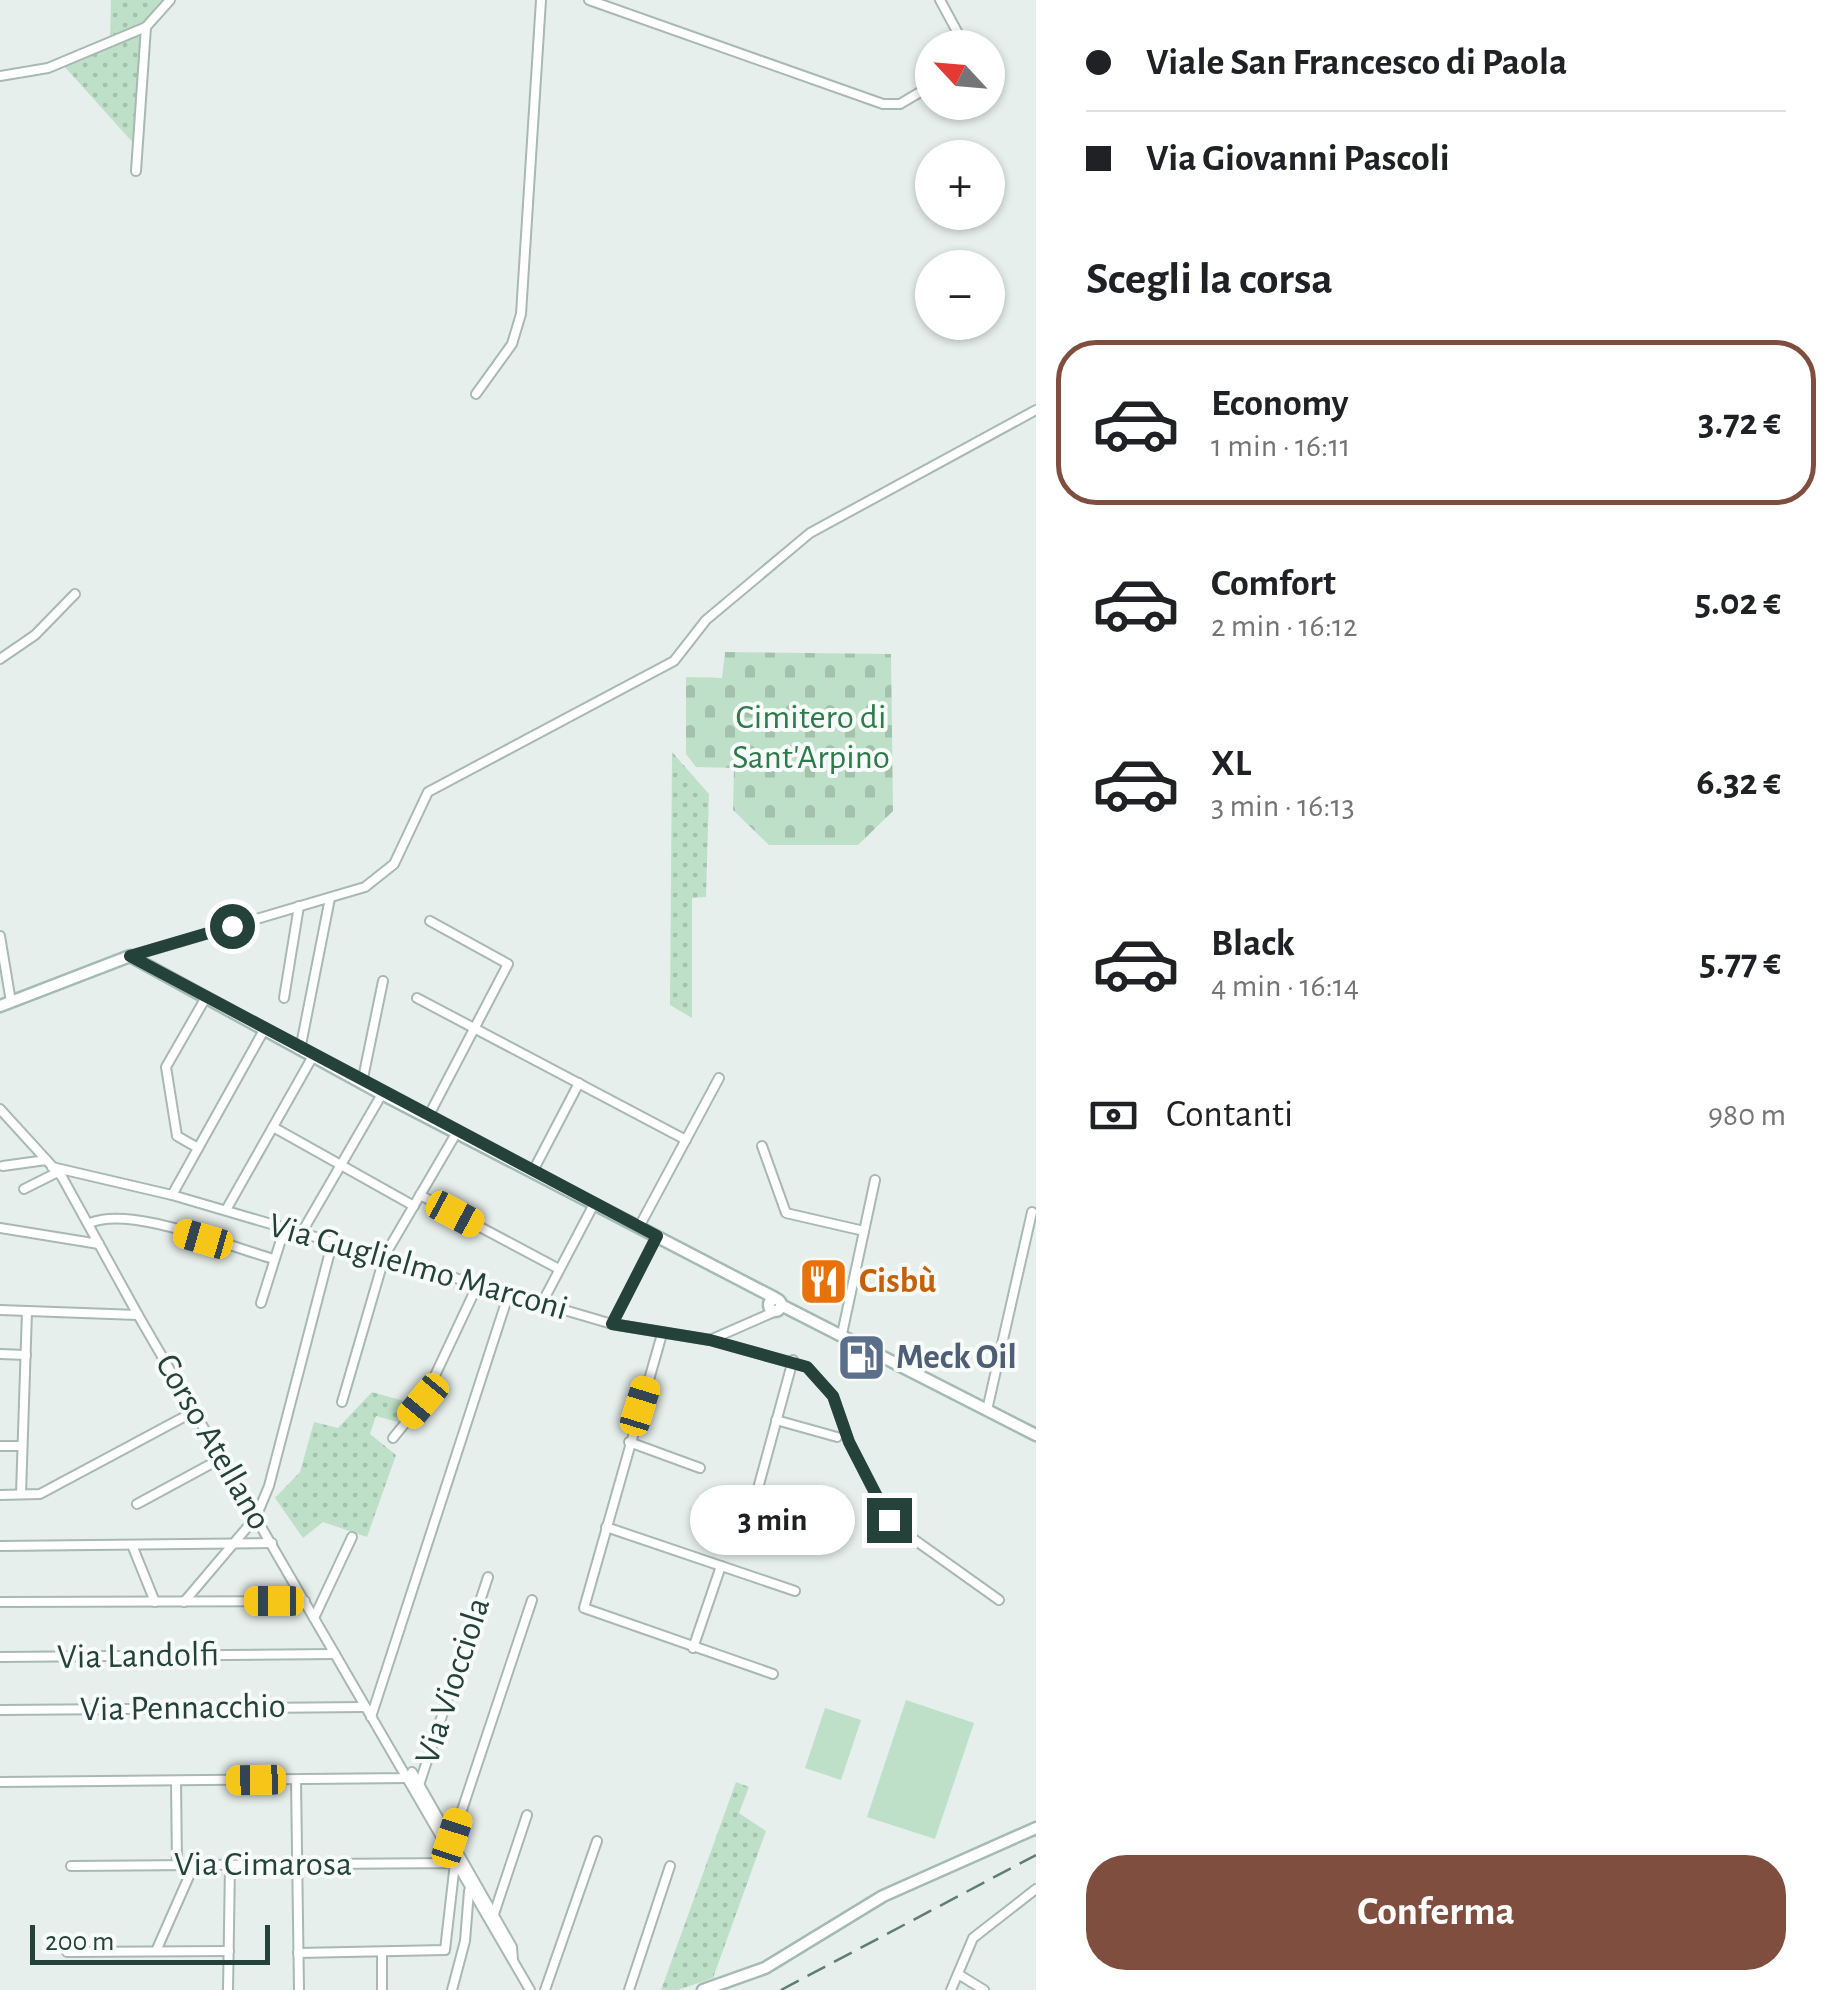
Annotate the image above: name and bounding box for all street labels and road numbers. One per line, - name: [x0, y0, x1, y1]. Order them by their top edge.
- street label: Via Guglielmo Marconi: [264, 1208, 572, 1326]
- street label: Corso Atellano: [149, 1348, 277, 1536]
- street label: Via Viocciola: [410, 1593, 496, 1769]
- street label: Via Landolfi: [57, 1637, 219, 1675]
- street label: Via Pennacchio: [80, 1689, 286, 1727]
- street label: Via Cimarosa: [174, 1847, 352, 1882]

